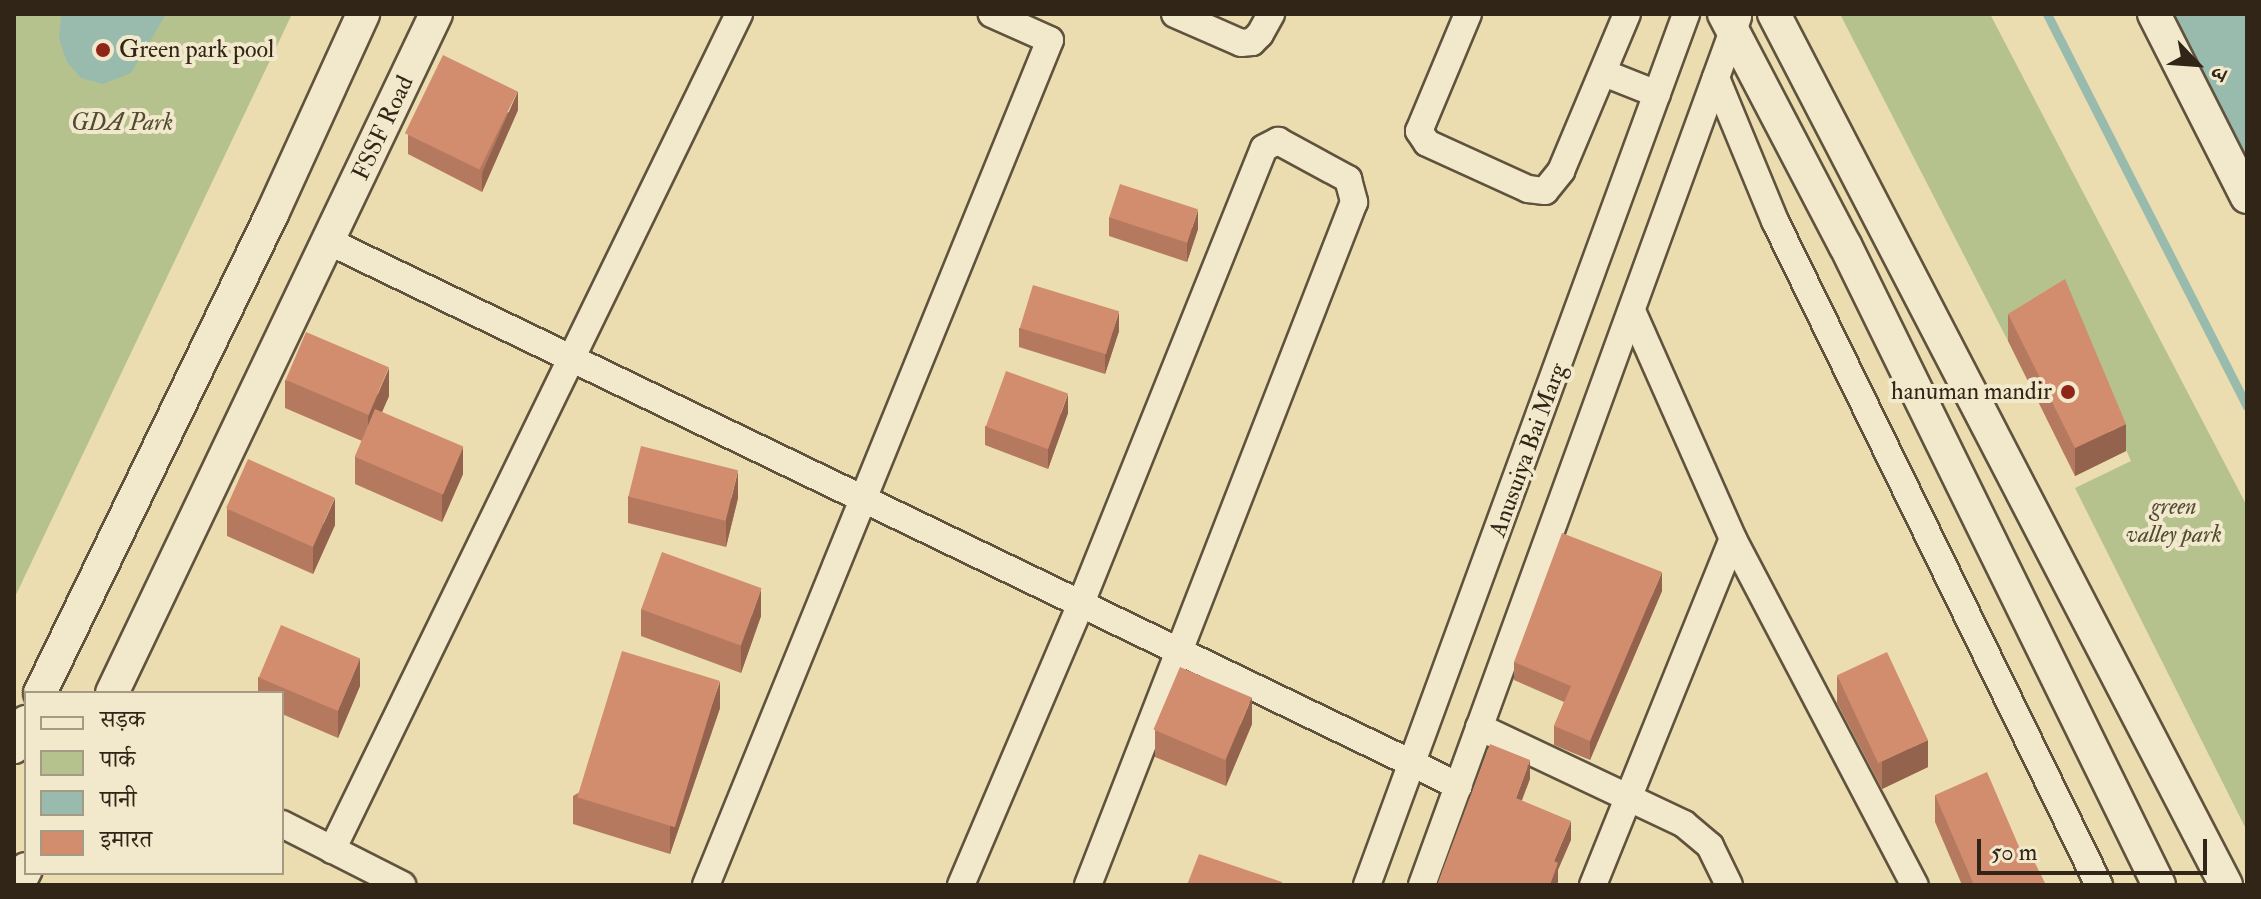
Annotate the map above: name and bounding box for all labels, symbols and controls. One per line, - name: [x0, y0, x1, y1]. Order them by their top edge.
- north arrow: [2157, 24, 2237, 104]
- place label: Green park pool: [119, 36, 274, 64]
- marker: Green park pool: [94, 41, 112, 59]
- text: उ: [2204, 63, 2234, 85]
- street label: FSSF Road: [346, 71, 420, 185]
- park label: GDA Park: [71, 109, 173, 137]
- street label: Anusuiya Bai Marg: [1483, 359, 1573, 541]
- place label: hanuman mandir: [1891, 378, 2052, 406]
- marker: hanuman mandir: [2059, 383, 2077, 401]
- park label: green valley park: [2126, 493, 2222, 549]
- legend: [24, 691, 284, 875]
- text: सड़क: [100, 704, 145, 735]
- text: पार्क: [100, 744, 135, 775]
- text: पानी: [100, 784, 137, 815]
- scale bar: [1981, 823, 2211, 873]
- text: इमारत: [100, 824, 152, 855]
- text: 50 m: [1991, 837, 2037, 868]

